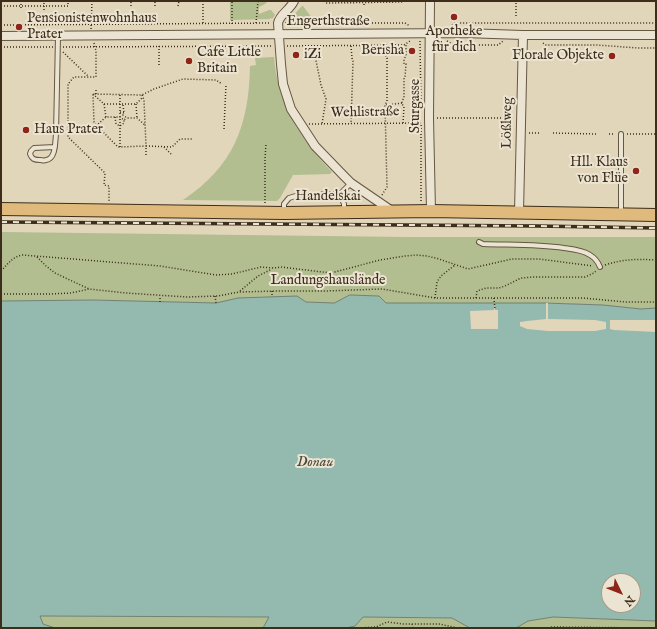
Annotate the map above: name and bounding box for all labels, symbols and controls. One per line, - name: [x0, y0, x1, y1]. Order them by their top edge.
- place label: Pensionistenwohnhaus Prater: [27, 11, 157, 44]
- marker: Apotheke für dich: [449, 12, 459, 22]
- street label: Engerthstraße: [286, 14, 370, 30]
- marker: Pensionistenwohnhaus Prater: [14, 22, 24, 32]
- place label: Apotheke für dich: [425, 24, 483, 56]
- place label: Berisha: [361, 43, 404, 59]
- place label: Cafe Little Britain: [197, 45, 261, 78]
- marker: Berisha: [407, 46, 417, 56]
- place label: iZi: [304, 47, 321, 63]
- place label: Florale Objekte: [512, 48, 604, 64]
- marker: iZi: [291, 50, 301, 60]
- marker: Florale Objekte: [607, 51, 617, 61]
- marker: Cafe Little Britain: [184, 56, 194, 66]
- street label: Sturgasse: [408, 79, 424, 133]
- street label: Lößlweg: [499, 97, 517, 149]
- street label: Wehlistraße: [331, 104, 399, 122]
- place label: Haus Prater: [34, 122, 103, 138]
- marker: Haus Prater: [21, 125, 31, 135]
- place label: Hll. Klaus von Flüe: [570, 155, 628, 188]
- marker: Hll. Klaus von Flüe: [631, 166, 641, 176]
- street label: Handelskai: [295, 189, 361, 205]
- street label: Landungshauslände: [270, 273, 386, 289]
- water label: Donau: [297, 454, 333, 472]
- north arrow: [601, 573, 641, 613]
- text: N: [621, 592, 637, 609]

